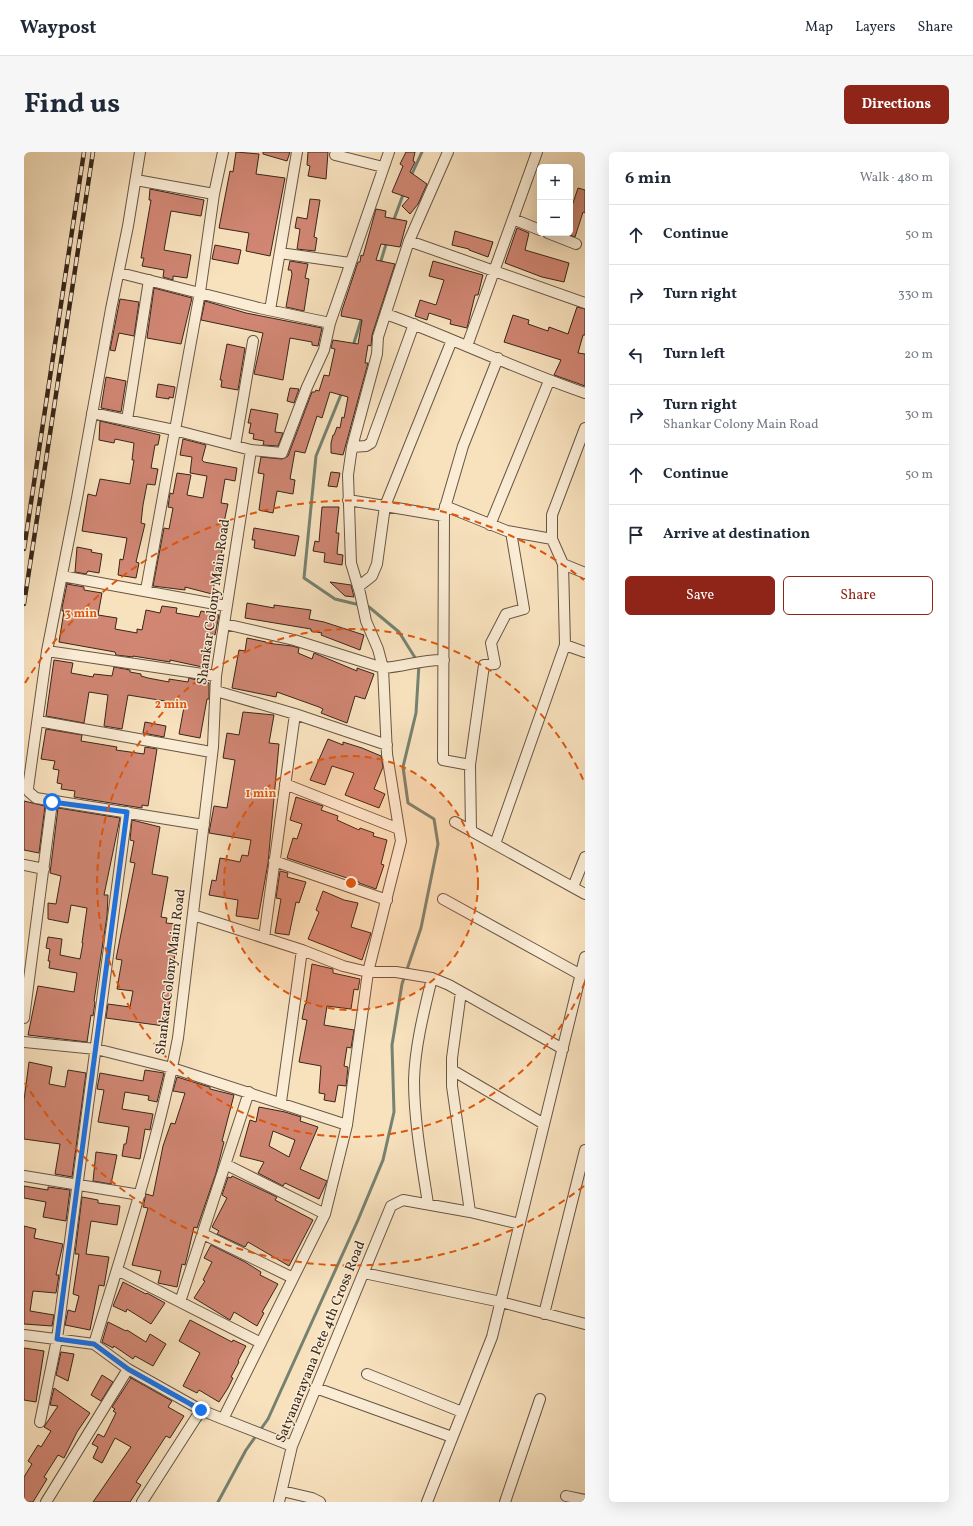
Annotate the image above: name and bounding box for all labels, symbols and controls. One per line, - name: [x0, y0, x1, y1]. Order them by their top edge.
- text: Waypost: [20, 15, 96, 41]
- text: Map: [805, 18, 833, 37]
- text: Layers: [855, 18, 895, 37]
- text: Share: [917, 18, 953, 37]
- text: Find us: [24, 85, 120, 124]
- button: Directions: [844, 85, 949, 124]
- map controls: [537, 164, 573, 236]
- button: +: [537, 164, 573, 200]
- text: 6 min: [625, 167, 671, 190]
- text: Walk · 480 m: [860, 169, 933, 187]
- button: −: [537, 200, 573, 236]
- icon: ahead: [625, 224, 647, 246]
- text: Continue: [663, 224, 728, 245]
- text: 50 m: [905, 226, 933, 244]
- icon: right: [625, 284, 647, 306]
- text: Turn right: [663, 284, 737, 305]
- text: 330 m: [898, 286, 933, 304]
- icon: left: [625, 344, 647, 366]
- text: Turn left: [663, 344, 725, 365]
- text: 20 m: [904, 346, 933, 364]
- text: Turn right: [663, 395, 737, 416]
- icon: right: [625, 404, 647, 426]
- text: 30 m: [905, 406, 933, 424]
- text: Shankar Colony Main Road: [663, 416, 819, 434]
- icon: ahead: [625, 464, 647, 486]
- text: Continue: [663, 464, 728, 485]
- text: 50 m: [905, 466, 933, 484]
- street label: Shankar Colony Main Road: [193, 518, 235, 686]
- icon: arrive: [625, 524, 647, 546]
- text: Arrive at destination: [663, 524, 810, 545]
- button: Save: [625, 576, 775, 615]
- button: Share: [783, 576, 933, 615]
- text: 3 min: [65, 606, 97, 622]
- text: 2 min: [155, 697, 187, 713]
- text: 1 min: [246, 786, 277, 802]
- route start: [43, 793, 61, 811]
- centre of rings: [344, 876, 358, 890]
- street label: Shankar Colony Main Road: [151, 888, 191, 1056]
- street label: Satyanarayana Pete 4th Cross Road: [272, 1238, 370, 1446]
- route end: [192, 1401, 210, 1419]

